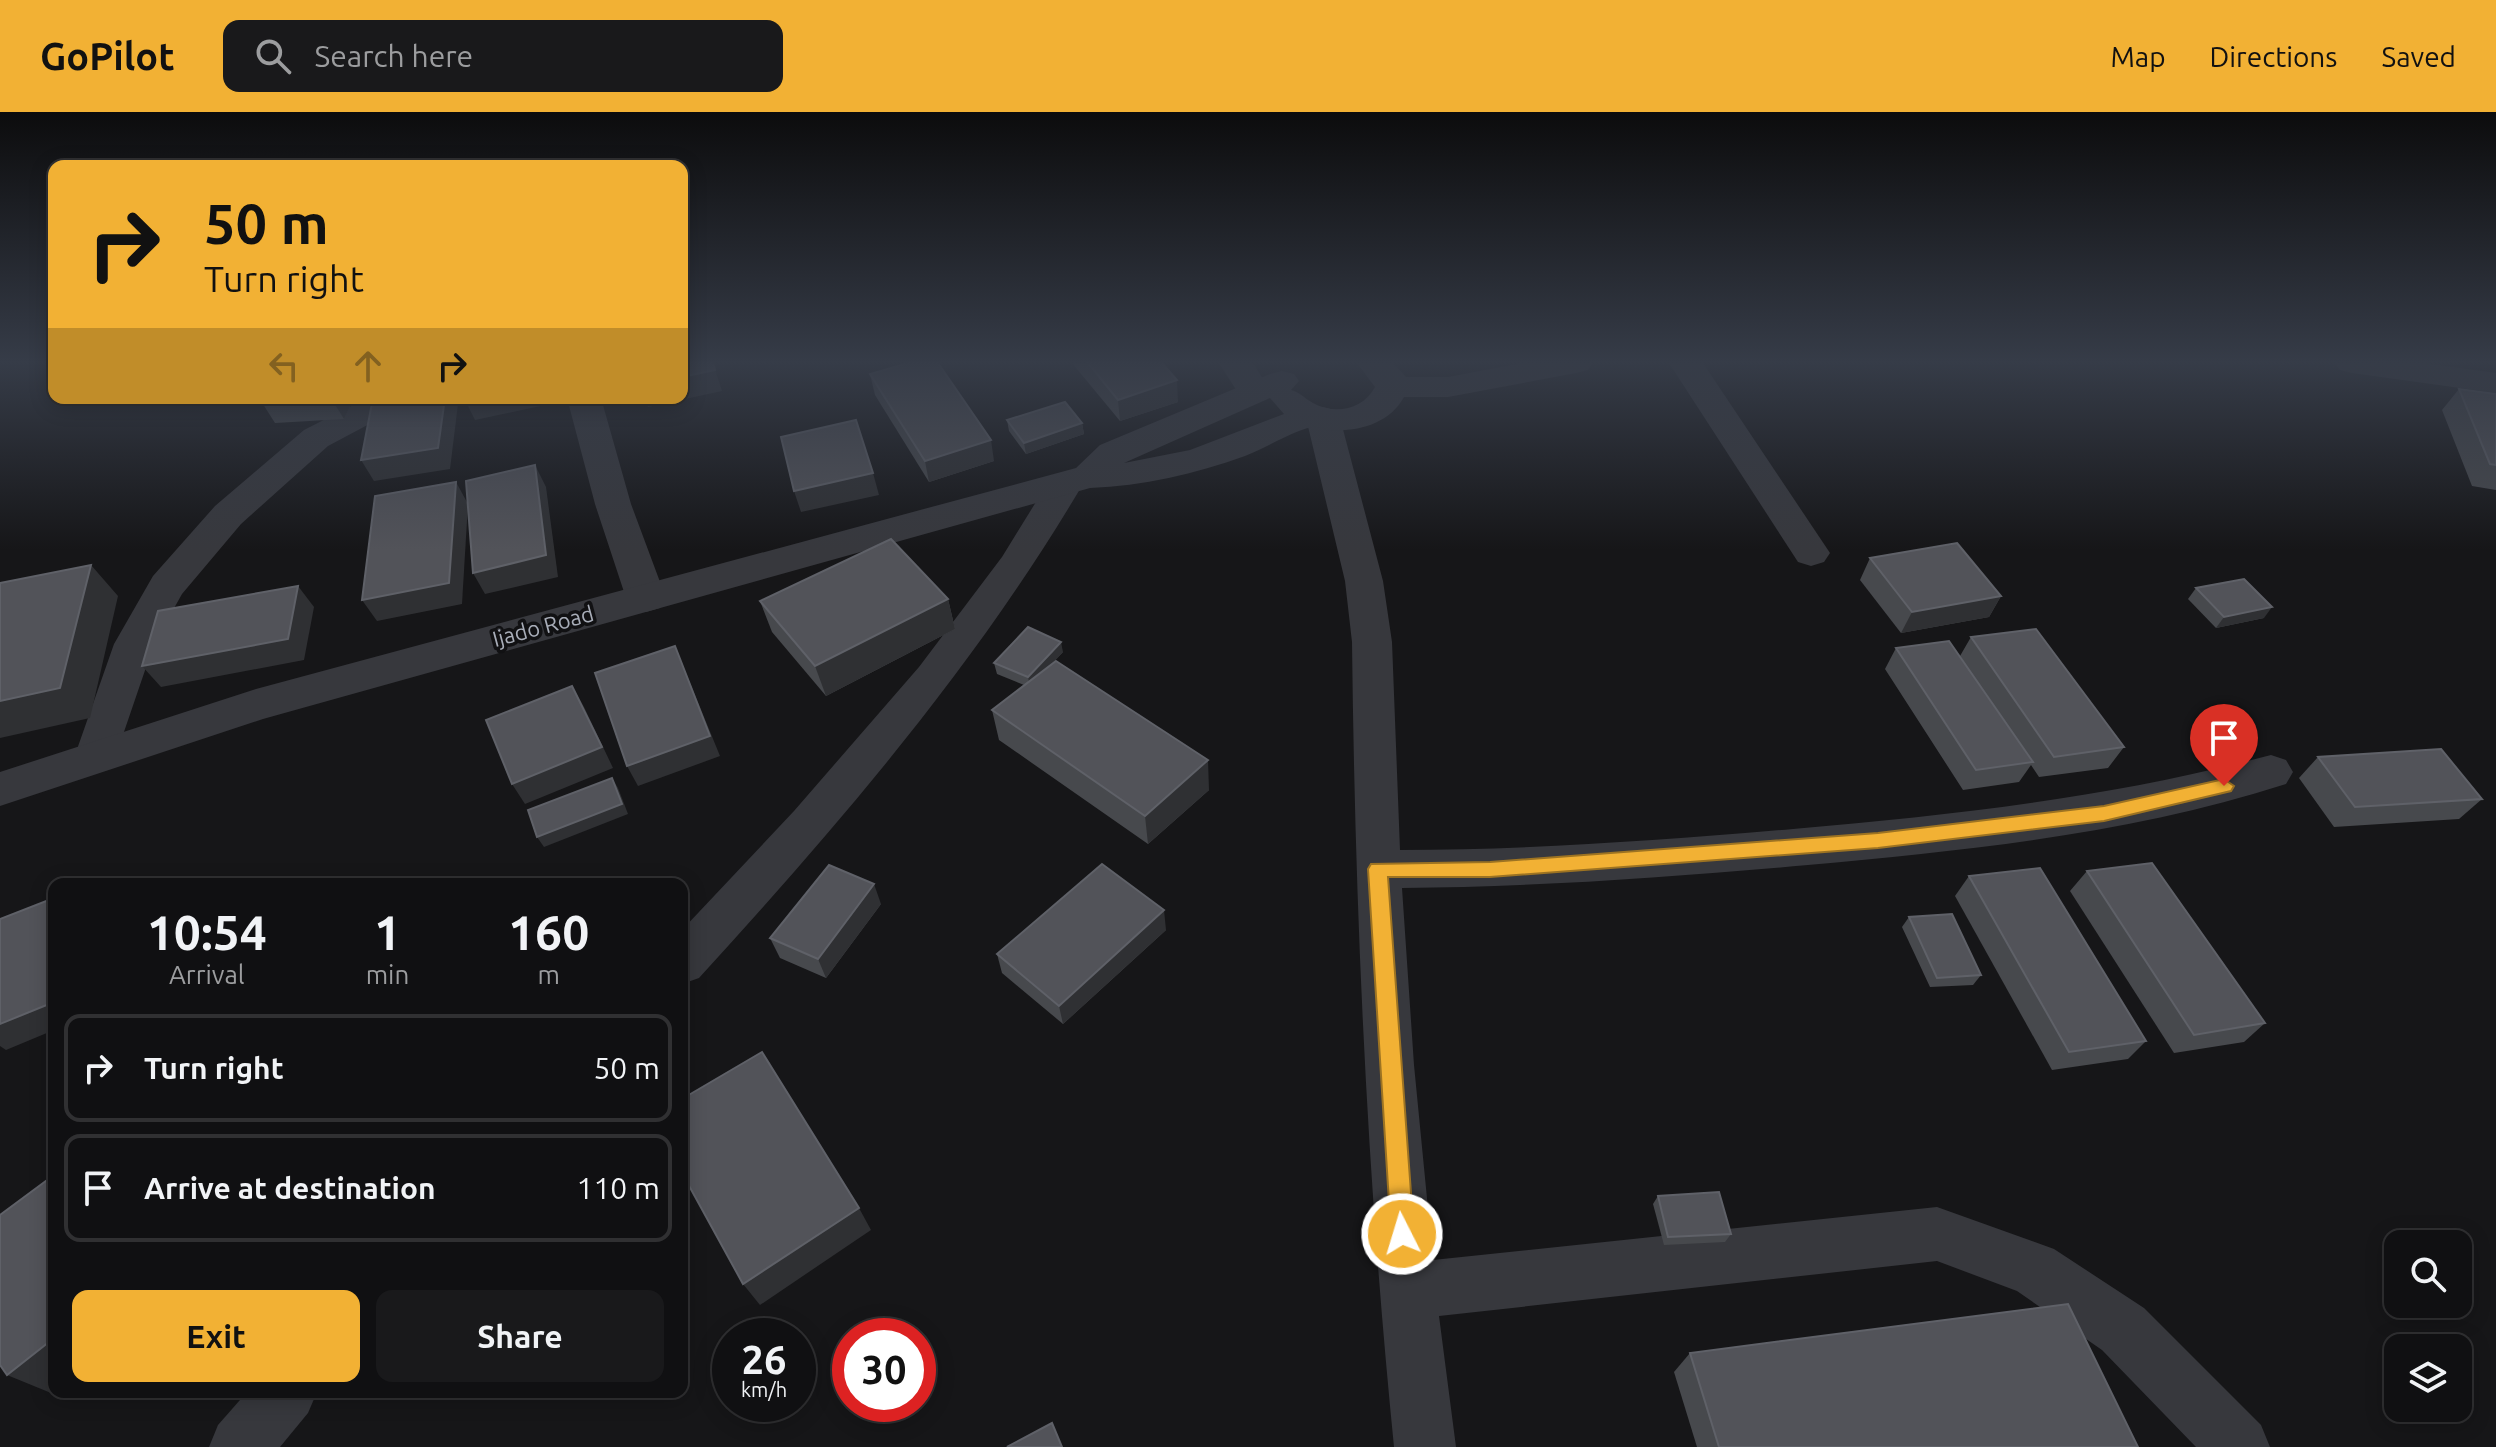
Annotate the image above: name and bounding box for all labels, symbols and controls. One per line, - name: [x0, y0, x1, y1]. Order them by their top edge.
- search box: [223, 20, 783, 92]
- icon: search: [251, 34, 295, 78]
- text: GoPilot: [40, 35, 175, 77]
- text: Search here: [315, 39, 473, 73]
- text: Map: [2110, 41, 2166, 72]
- text: Directions: [2210, 41, 2337, 72]
- text: Saved: [2381, 41, 2456, 72]
- icon: right: [72, 192, 176, 296]
- text: 50 m: [204, 192, 329, 255]
- text: Turn right: [204, 258, 364, 299]
- icon: left: [262, 344, 306, 388]
- icon: ahead: [346, 344, 390, 388]
- icon: right: [430, 344, 474, 388]
- street label: Ijado Road: [490, 600, 596, 651]
- pin: [2190, 704, 2258, 786]
- icon: arrive: [2202, 716, 2246, 760]
- text: 10:54: [147, 905, 267, 959]
- text: 1: [374, 905, 401, 959]
- text: 160: [508, 905, 589, 959]
- text: Arrival: [169, 960, 245, 989]
- text: min: [366, 960, 409, 989]
- text: m: [537, 960, 560, 989]
- icon: right: [76, 1046, 120, 1090]
- text: Turn right: [144, 1051, 284, 1085]
- text: 50 m: [593, 1051, 660, 1085]
- icon: arrive: [76, 1166, 120, 1210]
- text: Arrive at destination: [144, 1171, 436, 1205]
- text: 110 m: [576, 1171, 660, 1205]
- position arrow: [1360, 1192, 1444, 1276]
- map controls: [2384, 1230, 2472, 1422]
- button: search: [2384, 1230, 2472, 1318]
- button: Exit: [72, 1290, 360, 1382]
- button: Share: [376, 1290, 664, 1382]
- speed limit sign: 30: [832, 1318, 936, 1422]
- button: layers: [2384, 1334, 2472, 1422]
- text: 26: [741, 1337, 787, 1382]
- text: km/h: [741, 1378, 787, 1401]

